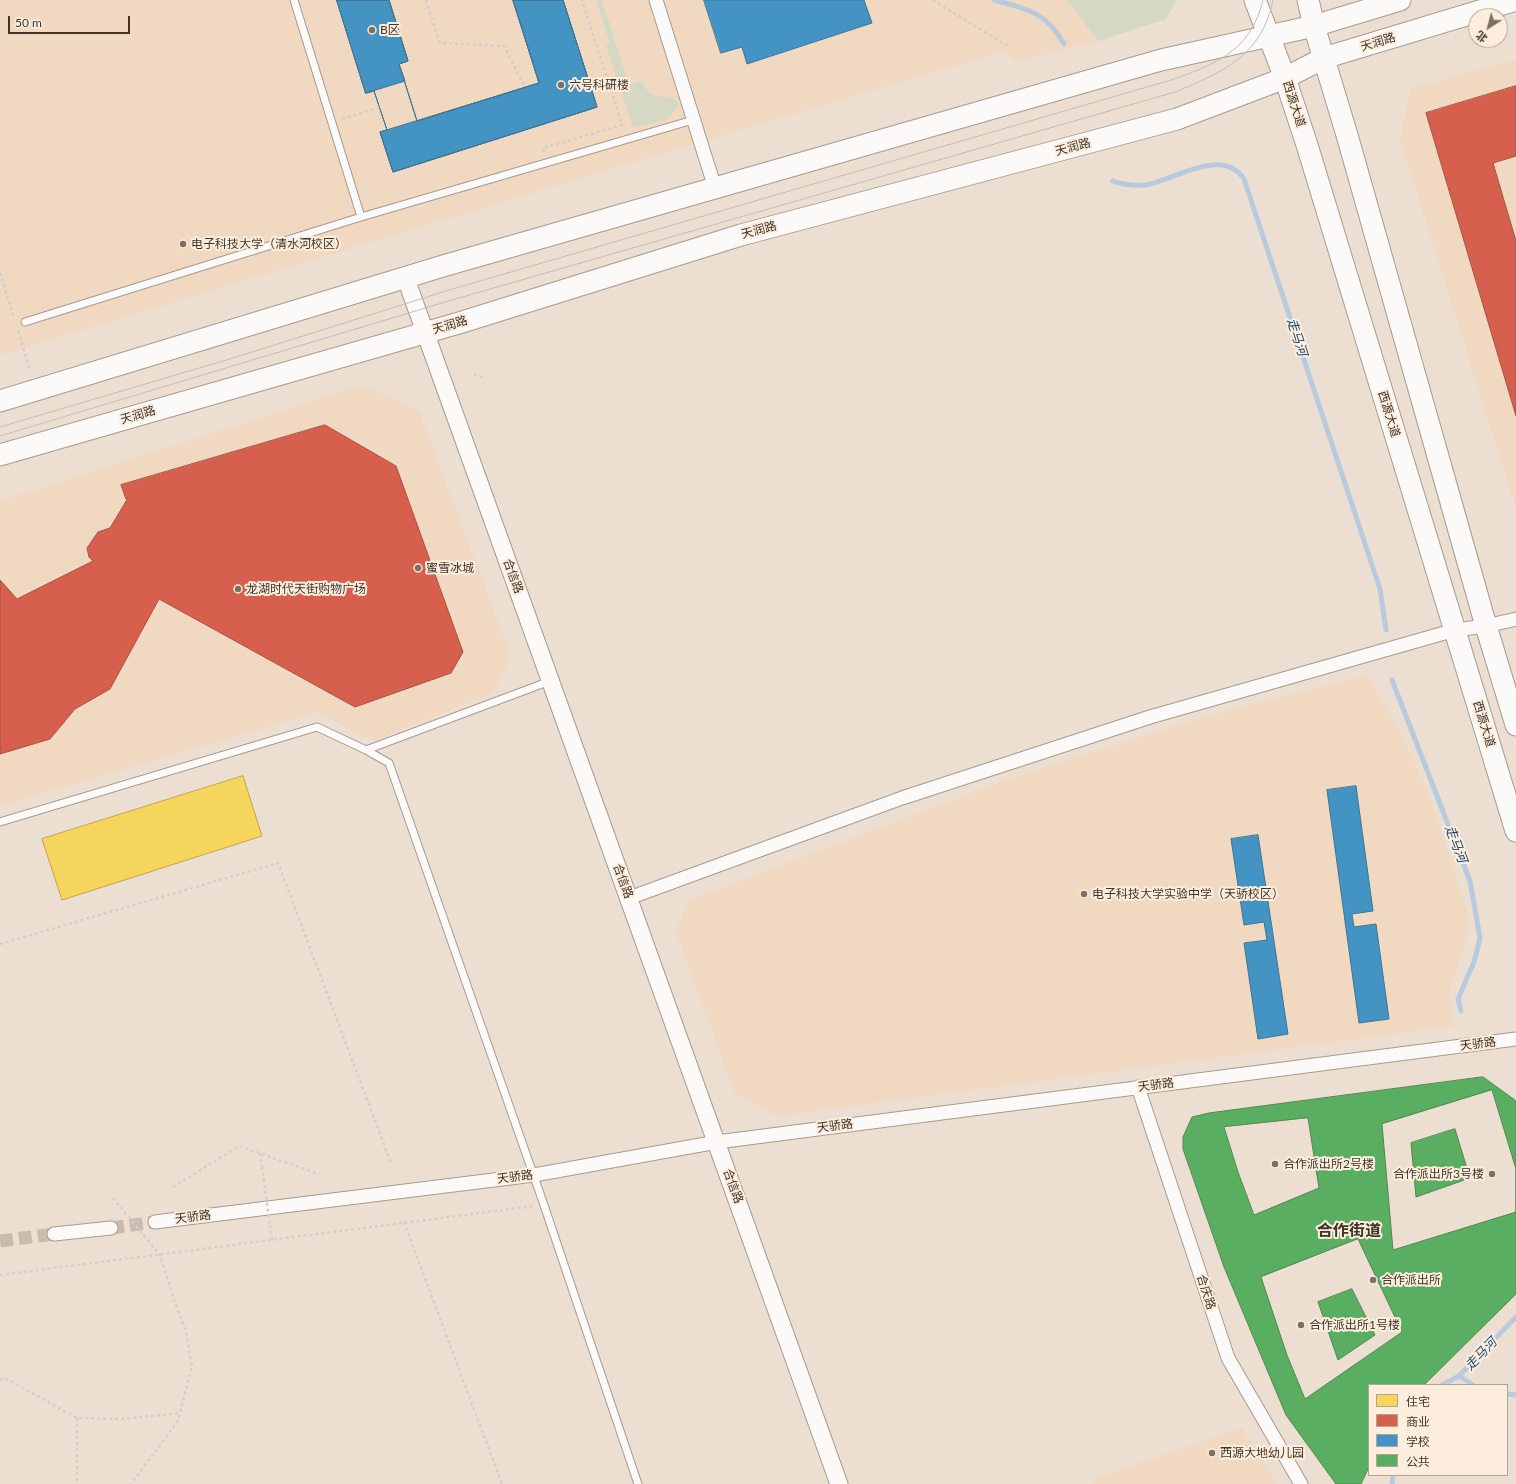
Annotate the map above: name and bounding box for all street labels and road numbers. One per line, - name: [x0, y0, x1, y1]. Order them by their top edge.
- street label: 天润路: [1359, 30, 1397, 54]
- street label: 西源大道: [1280, 79, 1308, 129]
- street label: 天润路: [1054, 135, 1092, 159]
- street label: 天润路: [740, 218, 778, 242]
- street label: 天润路: [431, 313, 469, 337]
- street label: 西源大道: [1375, 389, 1403, 439]
- street label: 天润路: [119, 403, 157, 427]
- street label: 合信路: [500, 557, 526, 595]
- street label: 西源大道: [1470, 699, 1498, 749]
- street label: 合信路: [610, 862, 636, 900]
- street label: 天骄路: [1459, 1035, 1497, 1053]
- street label: 天骄路: [1137, 1076, 1175, 1094]
- street label: 天骄路: [816, 1117, 854, 1135]
- street label: 合信路: [720, 1167, 746, 1205]
- street label: 天骄路: [496, 1168, 534, 1186]
- street label: 天骄路: [174, 1208, 212, 1226]
- street label: 合庆路: [1194, 1273, 1218, 1311]

